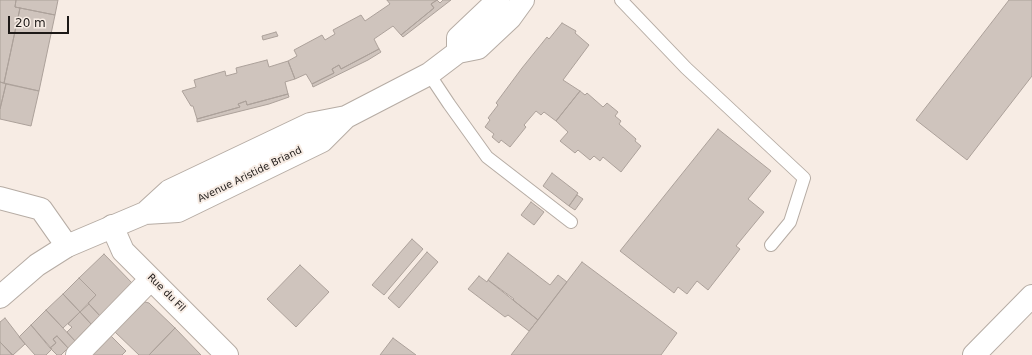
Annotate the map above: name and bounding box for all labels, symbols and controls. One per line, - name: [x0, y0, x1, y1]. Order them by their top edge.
- scale bar: [10, 8, 71, 34]
- text: 20 m: [15, 16, 46, 30]
- street label: Avenue Aristide Briand: [196, 145, 304, 205]
- street label: Rue du Fil: [145, 272, 187, 314]

